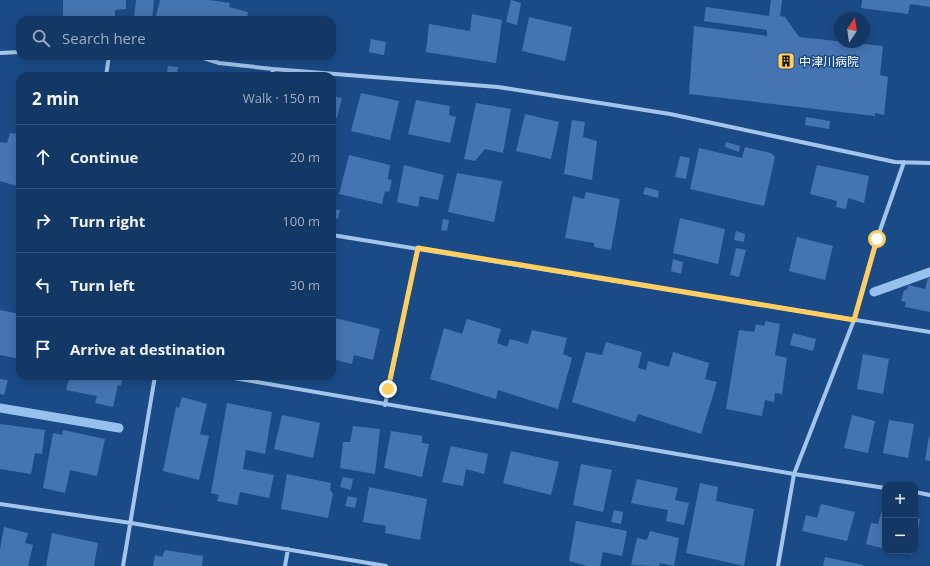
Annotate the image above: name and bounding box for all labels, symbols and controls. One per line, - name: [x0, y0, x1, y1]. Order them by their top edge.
- north arrow: [834, 12, 870, 48]
- search box: [16, 16, 336, 60]
- icon: search: [30, 27, 52, 49]
- text: Search here: [62, 28, 146, 48]
- building icon: 中津川病院: [776, 51, 796, 71]
- place label: 中津川病院: [799, 53, 859, 70]
- text: 2 min: [32, 87, 79, 110]
- text: Walk · 150 m: [243, 89, 320, 107]
- icon: ahead: [32, 146, 54, 168]
- text: Continue: [70, 147, 138, 167]
- text: 20 m: [290, 148, 320, 166]
- icon: right: [32, 210, 54, 232]
- text: Turn right: [70, 211, 145, 231]
- text: 100 m: [282, 212, 320, 230]
- route start: [868, 230, 886, 248]
- icon: left: [32, 274, 54, 296]
- text: Turn left: [70, 275, 135, 295]
- text: 30 m: [290, 276, 320, 294]
- icon: arrive: [32, 338, 54, 360]
- text: Arrive at destination: [70, 339, 225, 359]
- route end: [379, 380, 397, 398]
- map controls: [882, 482, 918, 554]
- button: +: [882, 482, 918, 518]
- button: −: [882, 518, 918, 554]

